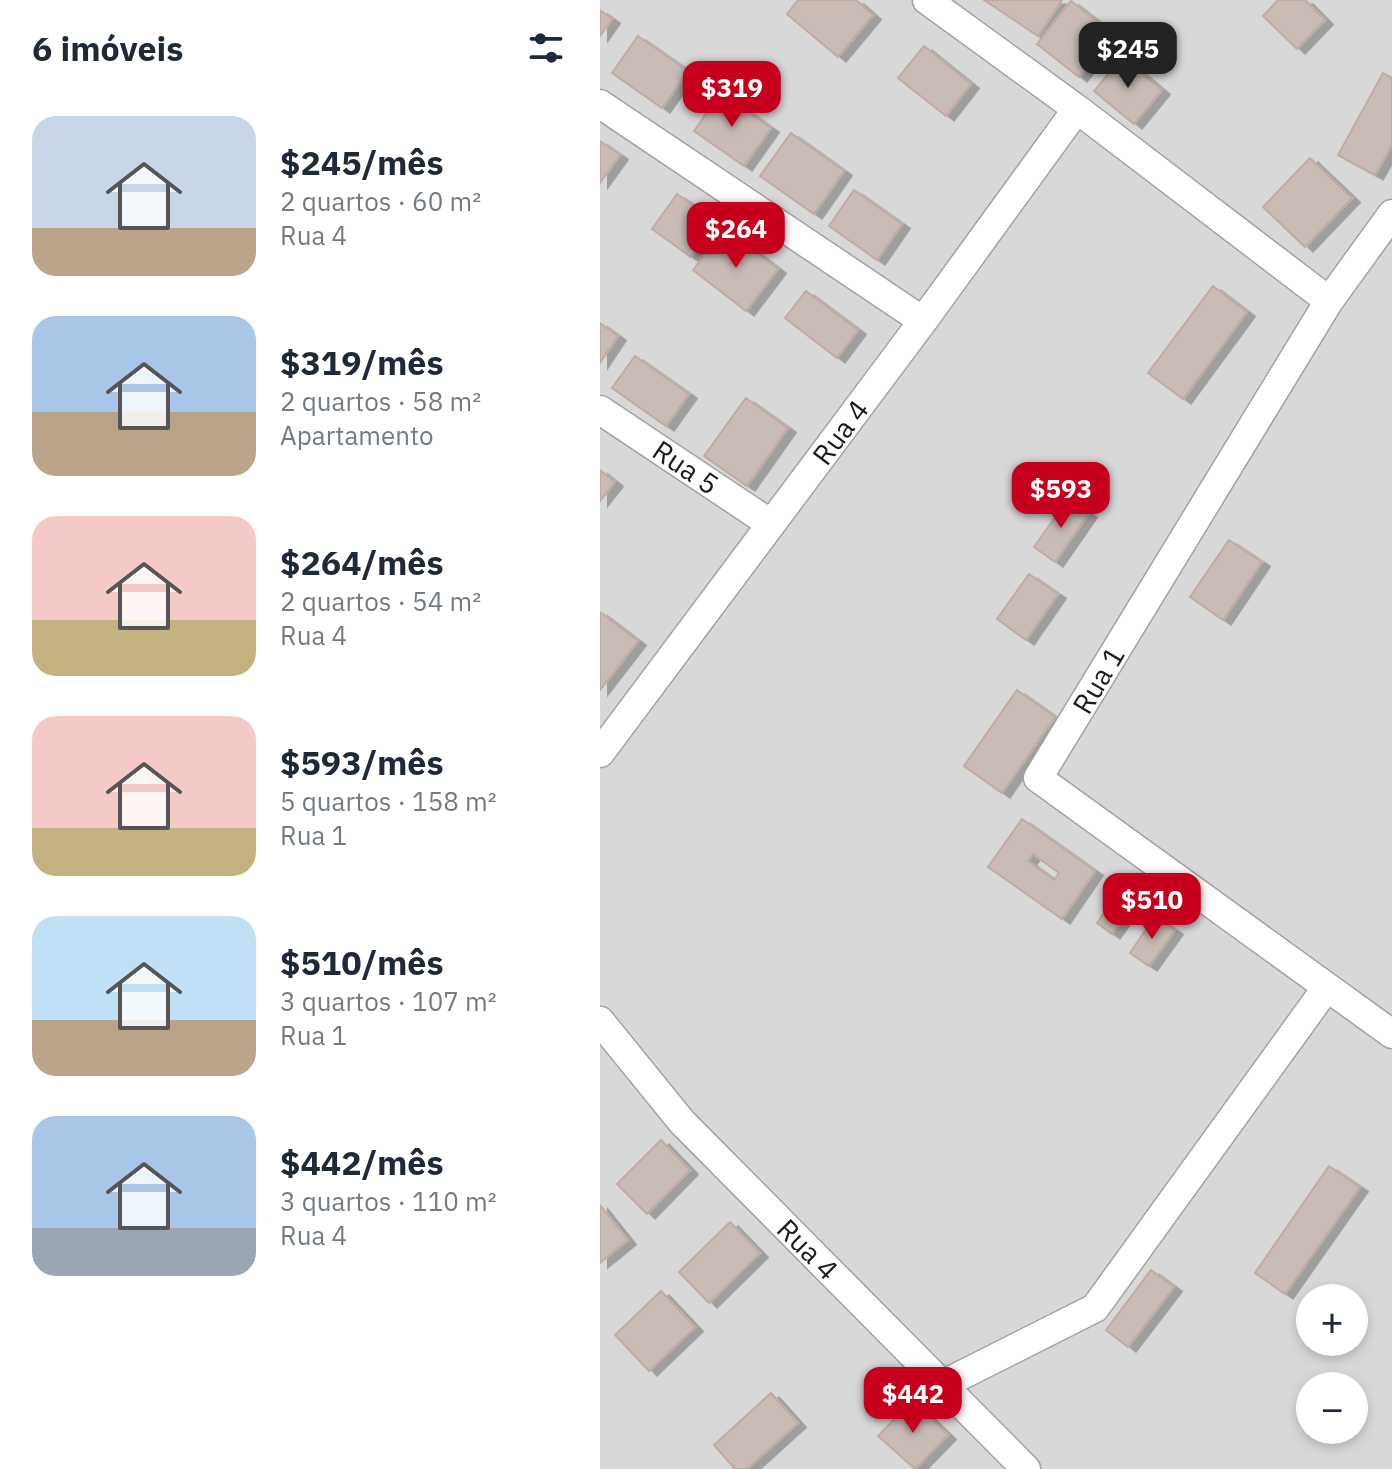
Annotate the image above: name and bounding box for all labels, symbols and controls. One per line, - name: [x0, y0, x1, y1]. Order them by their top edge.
- pin: $245: [1081, 22, 1175, 90]
- text: 6 imóveis: [32, 26, 183, 70]
- icon: filters: [524, 26, 568, 70]
- text: $245: [1097, 31, 1159, 65]
- pin: $319: [685, 61, 779, 129]
- text: $319: [701, 70, 763, 104]
- text: $245/mês: [280, 140, 444, 184]
- icon: home: [96, 148, 192, 244]
- text: 2 quartos · 60 m²: [280, 184, 481, 218]
- pin: $264: [689, 202, 783, 270]
- text: $264: [705, 211, 767, 245]
- text: Rua 4: [280, 218, 347, 252]
- text: $319/mês: [280, 340, 444, 384]
- icon: home: [96, 348, 192, 444]
- text: 2 quartos · 58 m²: [280, 384, 481, 418]
- street label: Rua 4: [804, 392, 876, 472]
- text: Apartamento: [280, 418, 434, 452]
- street label: Rua 5: [646, 431, 726, 503]
- pin: $593: [1014, 462, 1108, 530]
- text: $593: [1030, 471, 1092, 505]
- text: $264/mês: [280, 540, 444, 584]
- icon: home: [96, 548, 192, 644]
- text: 2 quartos · 54 m²: [280, 584, 481, 618]
- text: Rua 4: [280, 618, 347, 652]
- street label: Rua 1: [1064, 640, 1132, 720]
- text: $593/mês: [280, 740, 444, 784]
- icon: home: [96, 748, 192, 844]
- text: 5 quartos · 158 m²: [280, 784, 497, 818]
- text: Rua 1: [280, 818, 347, 852]
- pin: $510: [1105, 873, 1199, 941]
- text: $510: [1121, 882, 1183, 916]
- text: $510/mês: [280, 940, 444, 984]
- icon: home: [96, 948, 192, 1044]
- text: 3 quartos · 107 m²: [280, 984, 497, 1018]
- text: Rua 1: [280, 1018, 347, 1052]
- text: $442/mês: [280, 1140, 444, 1184]
- icon: home: [96, 1148, 192, 1244]
- text: 3 quartos · 110 m²: [280, 1184, 497, 1218]
- street label: Rua 4: [769, 1210, 847, 1288]
- text: Rua 4: [280, 1218, 347, 1252]
- map controls: [1296, 1284, 1368, 1444]
- button: +: [1296, 1284, 1368, 1356]
- pin: $442: [866, 1367, 960, 1435]
- button: −: [1296, 1372, 1368, 1444]
- text: $442: [882, 1376, 944, 1410]

